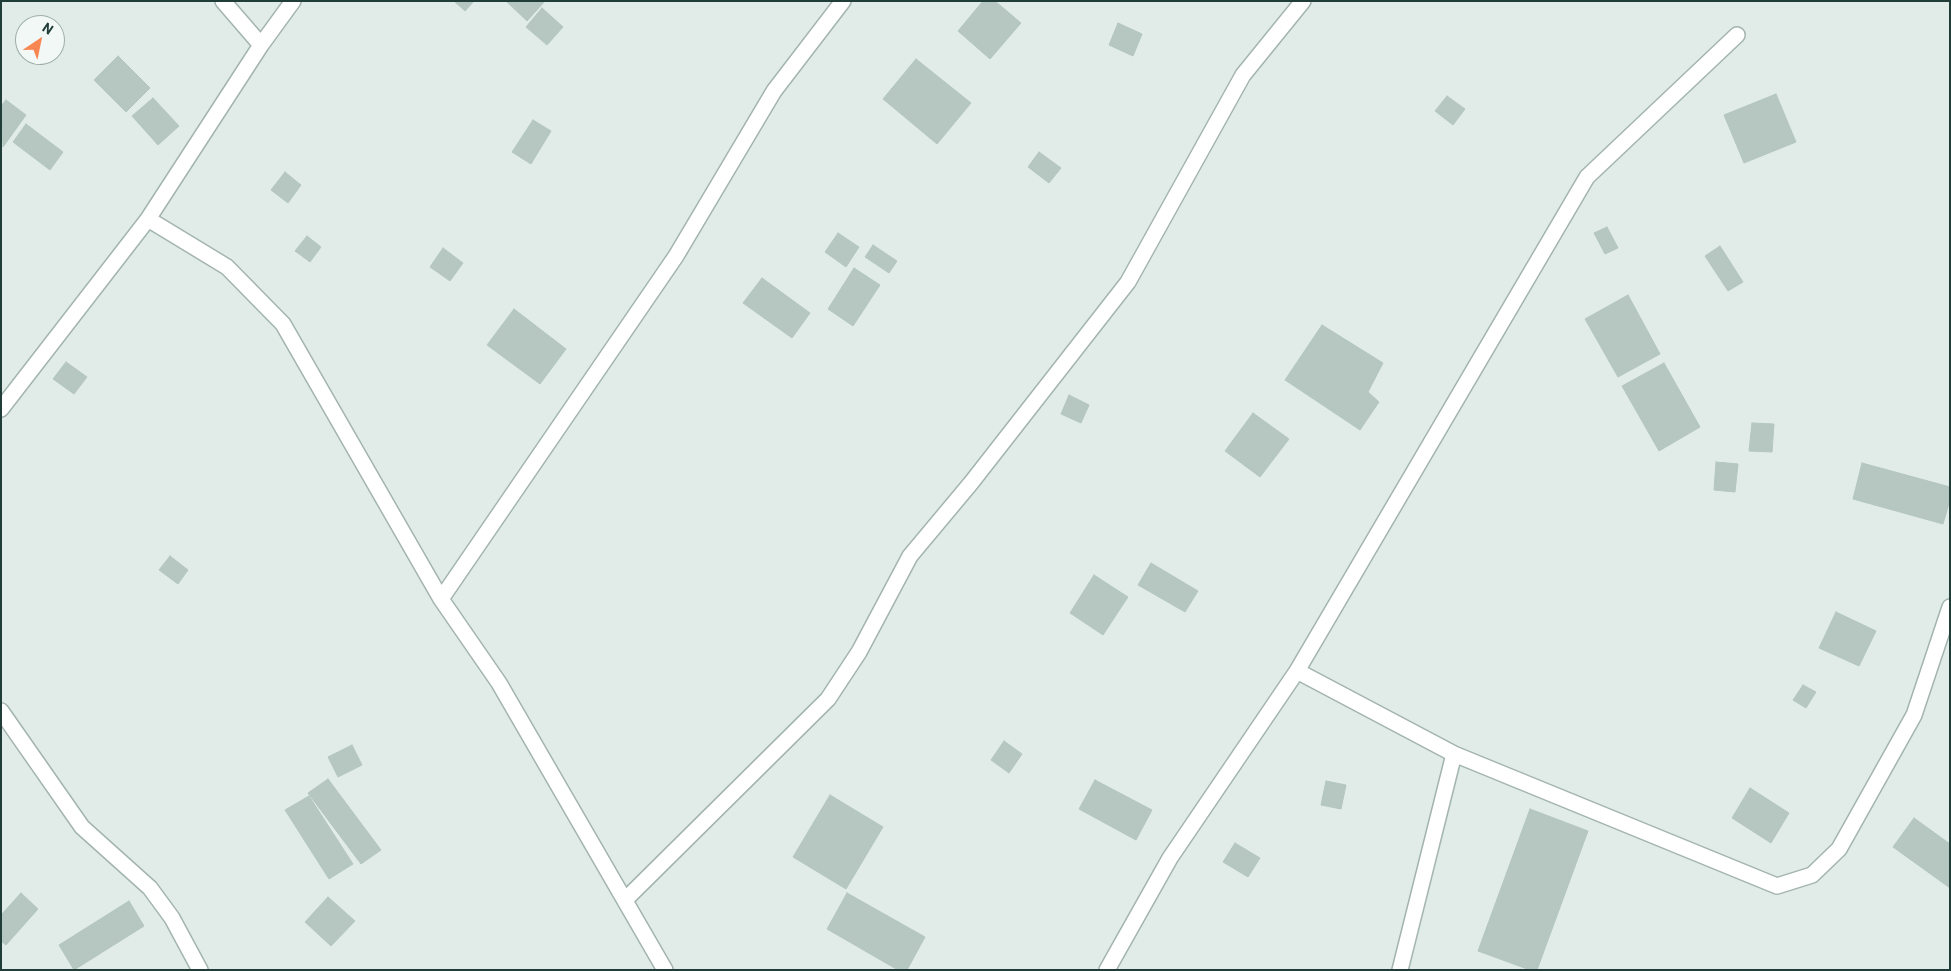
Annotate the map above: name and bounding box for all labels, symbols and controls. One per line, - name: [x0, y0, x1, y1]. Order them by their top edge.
- north arrow: [15, 15, 65, 65]
- text: N: [39, 18, 57, 38]

